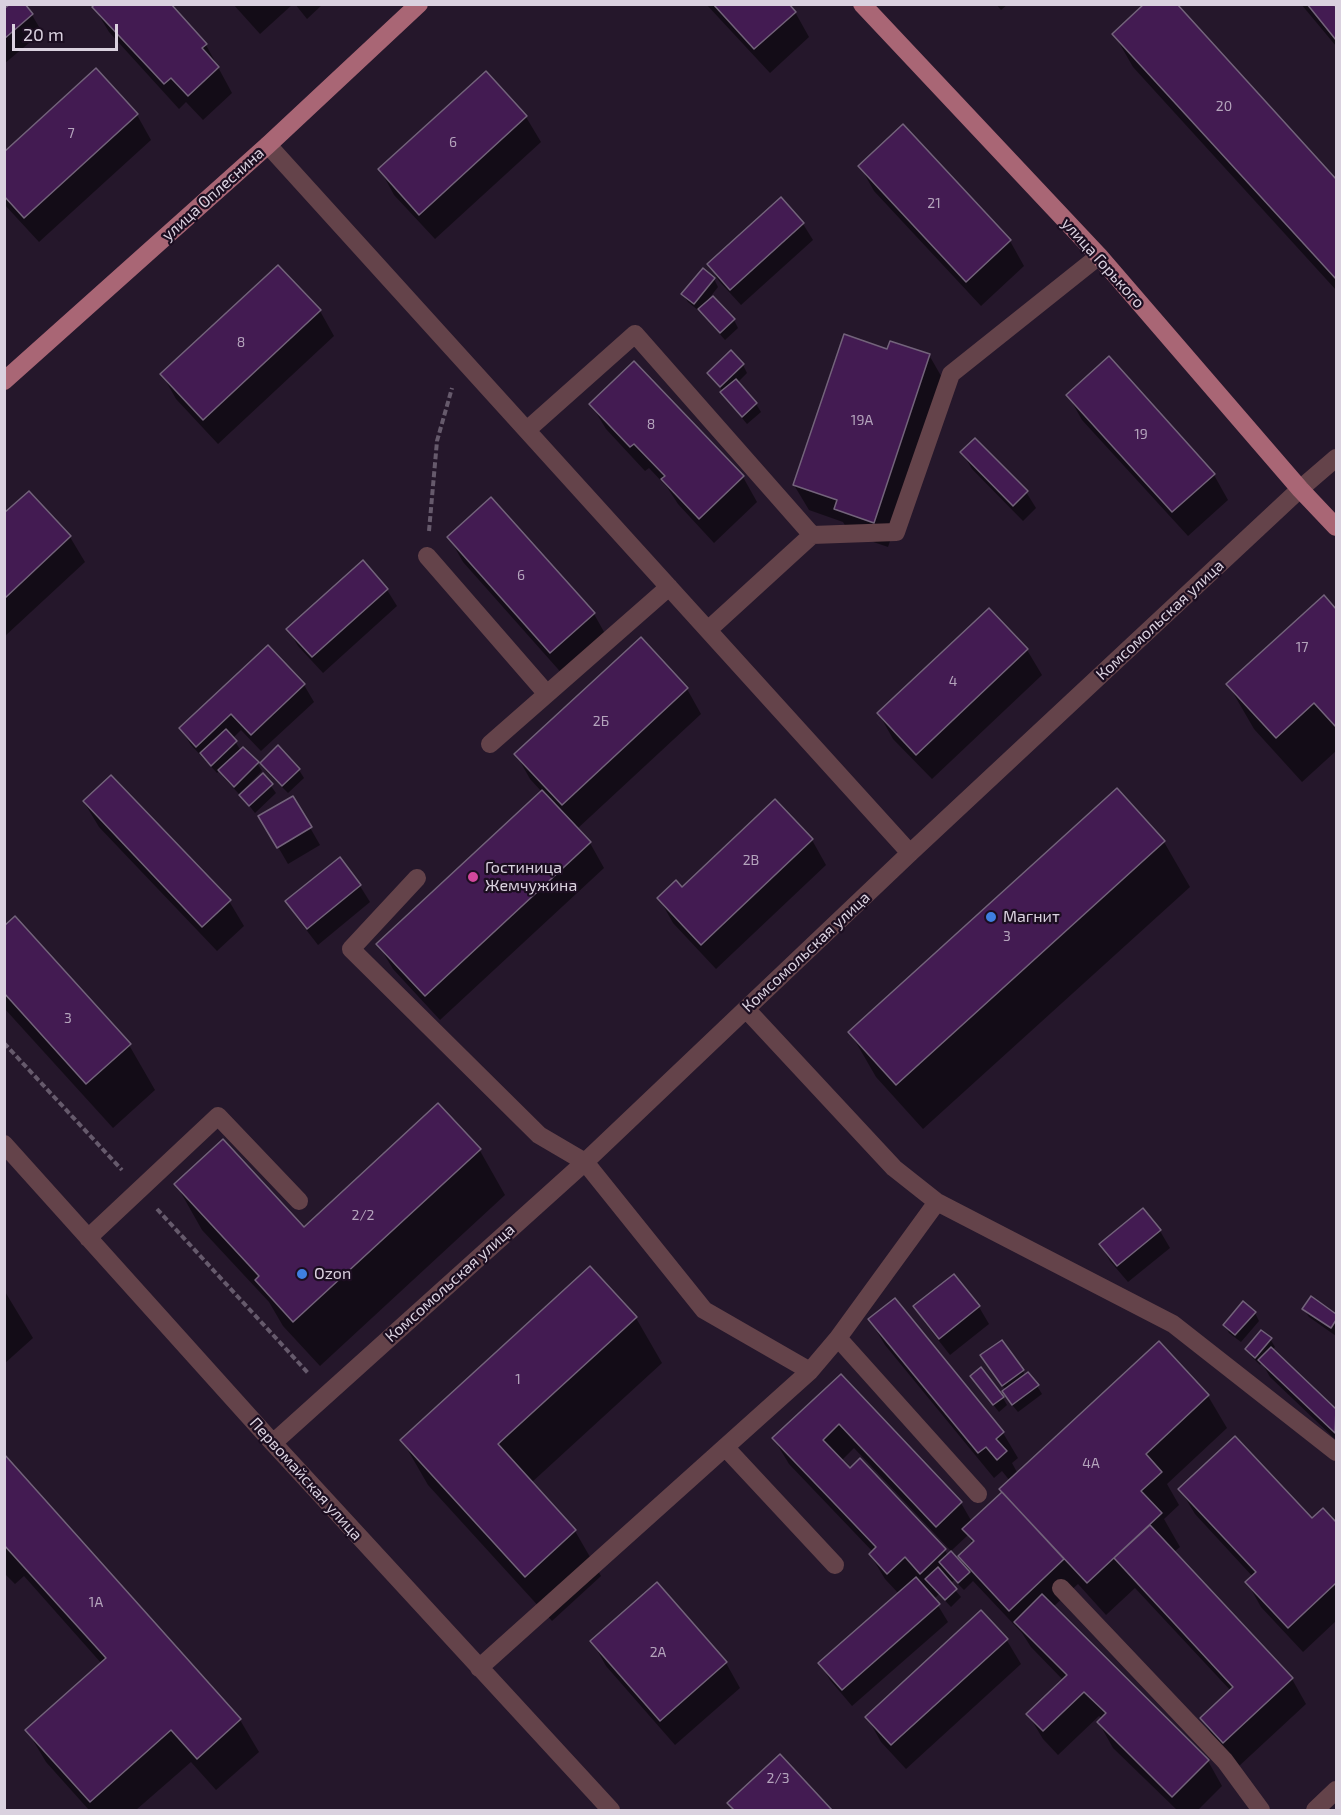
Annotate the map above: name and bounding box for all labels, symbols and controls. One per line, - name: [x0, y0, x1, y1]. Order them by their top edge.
- scale bar: [15, 12, 122, 50]
- text: 20 m: [23, 23, 64, 45]
- house number: 20: [1216, 98, 1232, 114]
- house number: 7: [67, 125, 75, 141]
- house number: 6: [449, 134, 457, 150]
- street label: улица Оплеснина: [158, 143, 268, 245]
- house number: 21: [927, 195, 941, 211]
- street label: улица Горького: [1057, 214, 1149, 312]
- house number: 8: [237, 334, 245, 350]
- house number: 19А: [851, 412, 873, 428]
- house number: 8: [647, 416, 655, 432]
- house number: 19: [1134, 426, 1148, 442]
- street label: Комсомольская улица: [1092, 556, 1228, 684]
- house number: 6: [517, 567, 525, 583]
- house number: 17: [1296, 639, 1308, 655]
- house number: 4: [949, 673, 957, 689]
- house number: 2Б: [593, 713, 609, 729]
- house number: 2В: [743, 852, 759, 868]
- place label: Гостиница Жемчужина: [485, 858, 577, 896]
- marker: Гостиница Жемчужина: [466, 870, 480, 884]
- street label: Комсомольская улица: [738, 888, 874, 1016]
- place label: Магнит: [1003, 907, 1060, 927]
- marker: Магнит: [984, 910, 998, 924]
- house number: 3: [1003, 928, 1011, 944]
- house number: 3: [64, 1010, 72, 1026]
- house number: 2/2: [352, 1207, 374, 1223]
- street label: Комсомольская улица: [381, 1220, 519, 1346]
- place label: Ozon: [314, 1264, 351, 1284]
- marker: Ozon: [295, 1267, 309, 1281]
- house number: 1: [515, 1371, 521, 1387]
- street label: Первомайская улица: [246, 1413, 366, 1545]
- house number: 4А: [1082, 1455, 1100, 1471]
- house number: 1А: [89, 1594, 103, 1610]
- house number: 2А: [650, 1644, 666, 1660]
- house number: 2/3: [767, 1770, 789, 1786]

